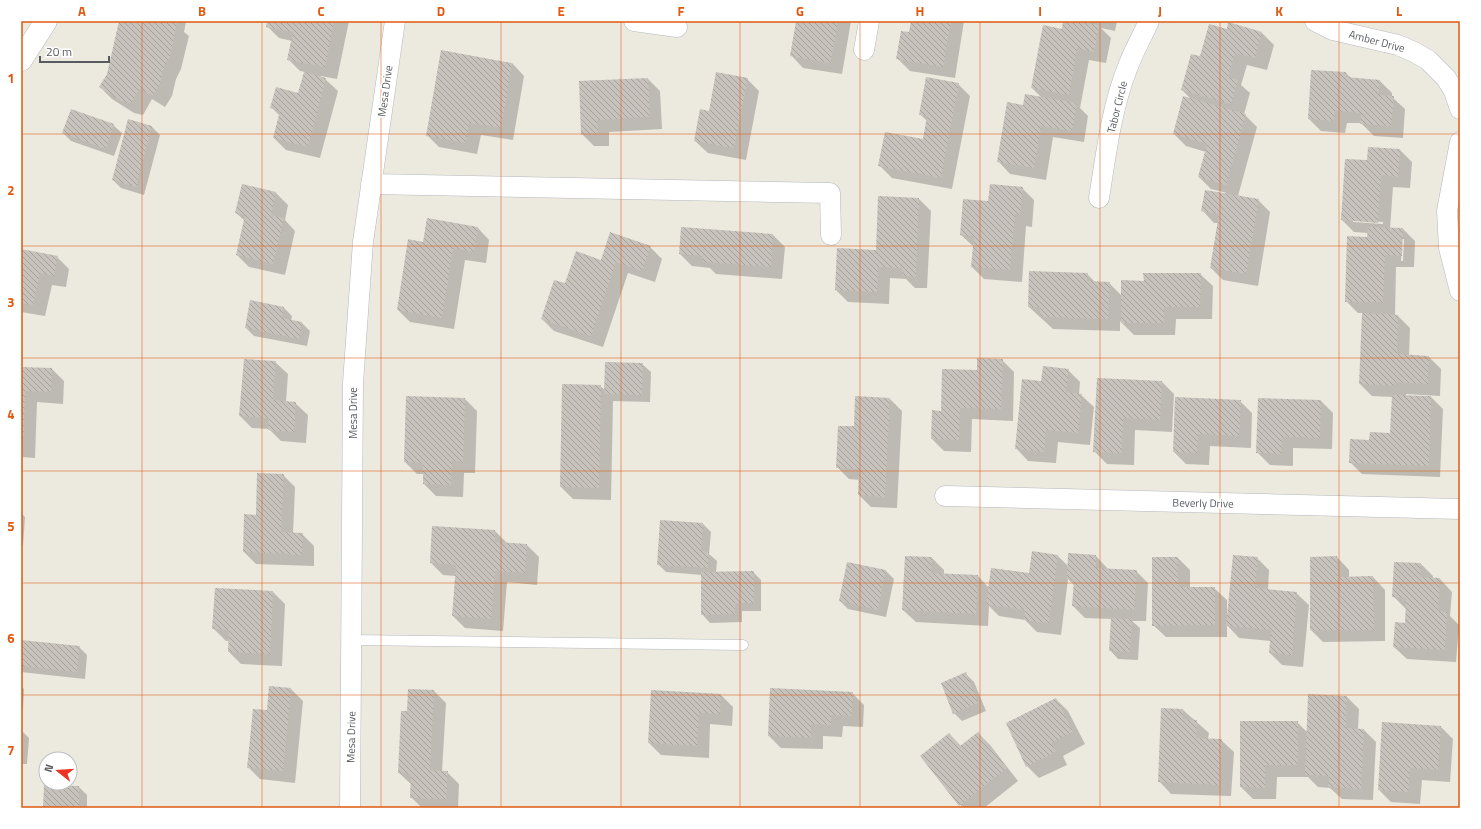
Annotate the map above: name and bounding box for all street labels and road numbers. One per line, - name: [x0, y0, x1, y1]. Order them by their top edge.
- street label: Amber Drive: [1347, 26, 1407, 56]
- street label: Mesa Drive: [373, 64, 397, 118]
- street label: Tabor Circle: [1103, 79, 1131, 135]
- street label: Mesa Drive: [345, 387, 361, 439]
- street label: Beverly Drive: [1172, 494, 1234, 512]
- street label: Mesa Drive: [343, 710, 359, 763]

